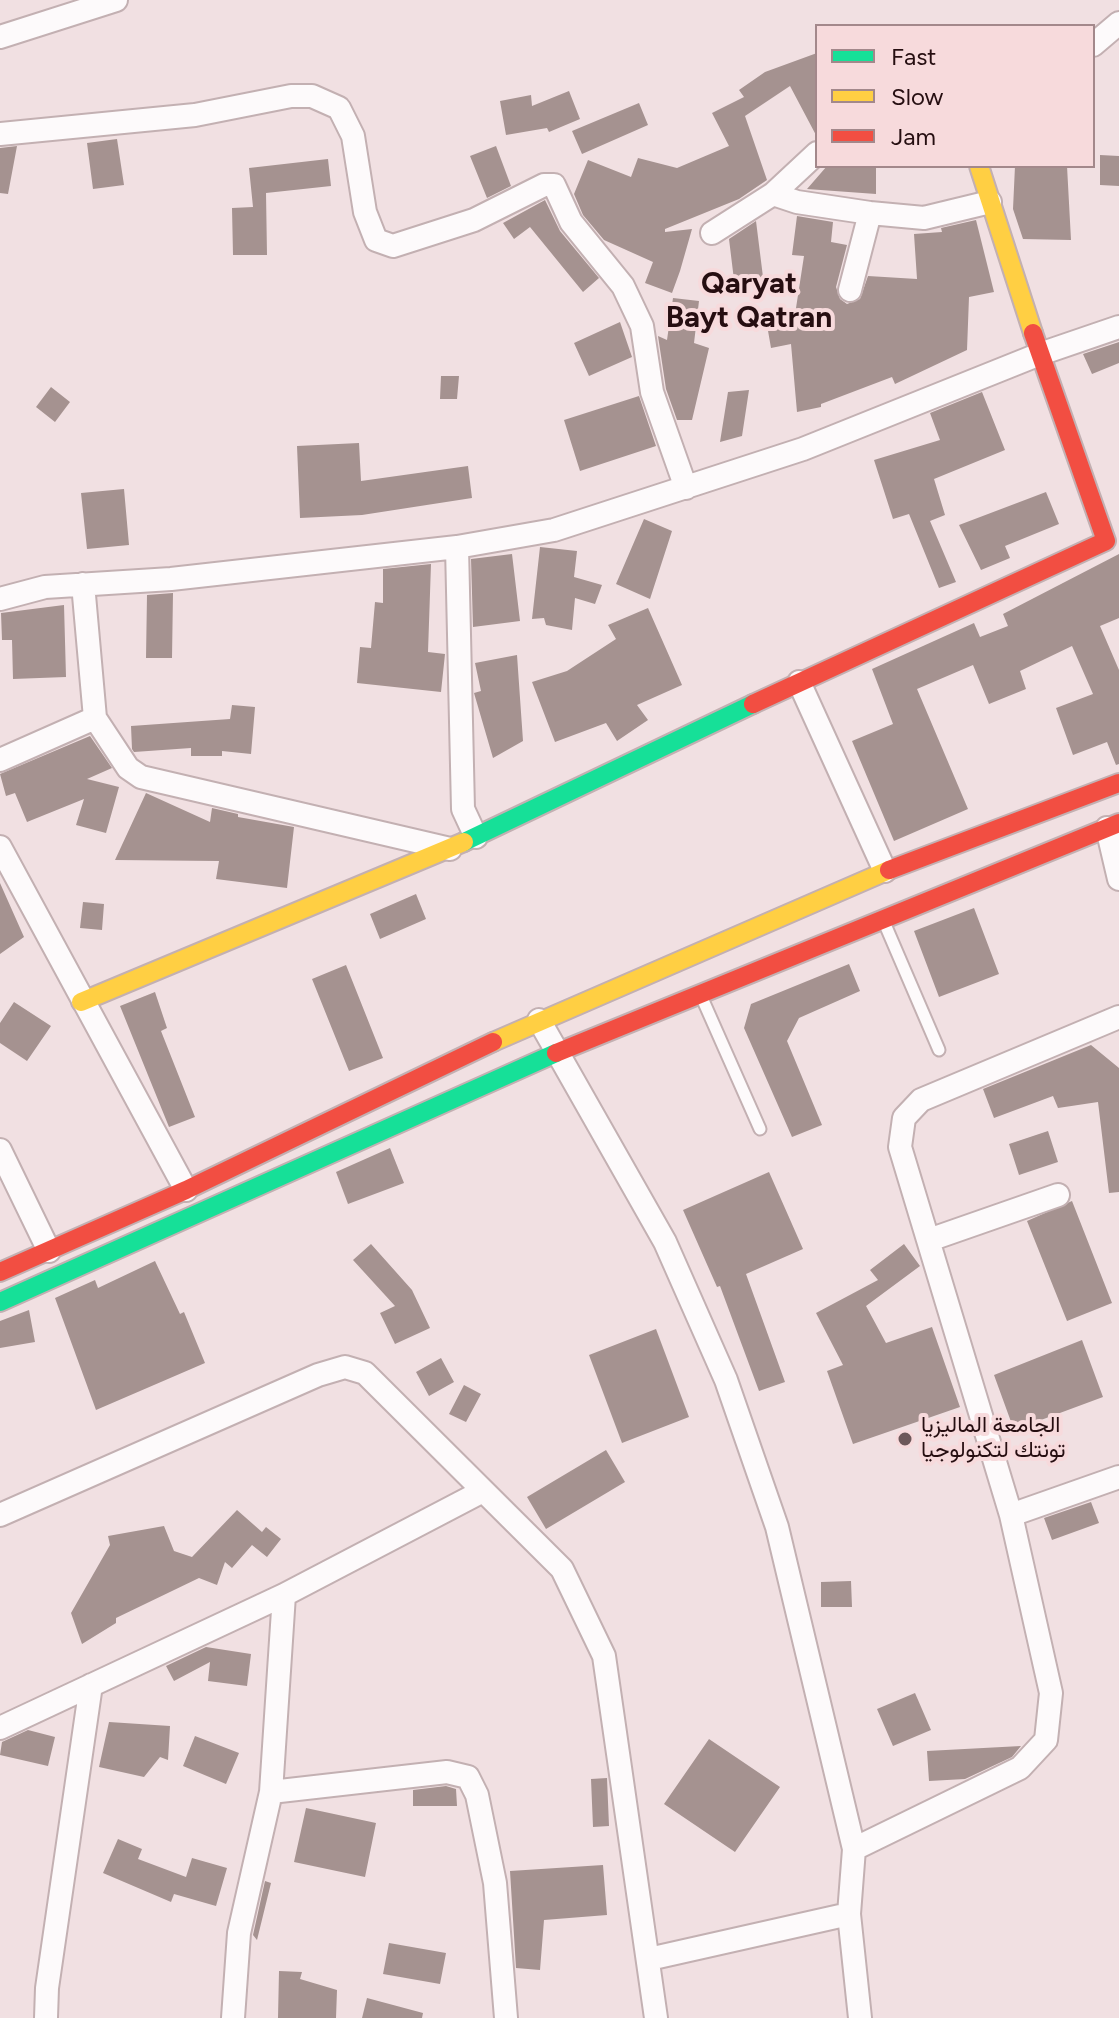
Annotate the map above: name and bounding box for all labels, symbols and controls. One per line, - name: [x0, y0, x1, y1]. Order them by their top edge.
- legend: [815, 24, 1095, 168]
- text: Fast: [891, 42, 936, 71]
- text: Slow: [891, 82, 943, 111]
- text: Jam: [891, 122, 936, 151]
- district label: Qaryat Bayt Qatran: [666, 266, 832, 336]
- place label: الجامعة الماليزيا تونتك لتكنولوجيا: [921, 1413, 1065, 1464]
- marker: الجامعة الماليزيا تونتك لتكنولوجيا: [896, 1430, 914, 1448]

